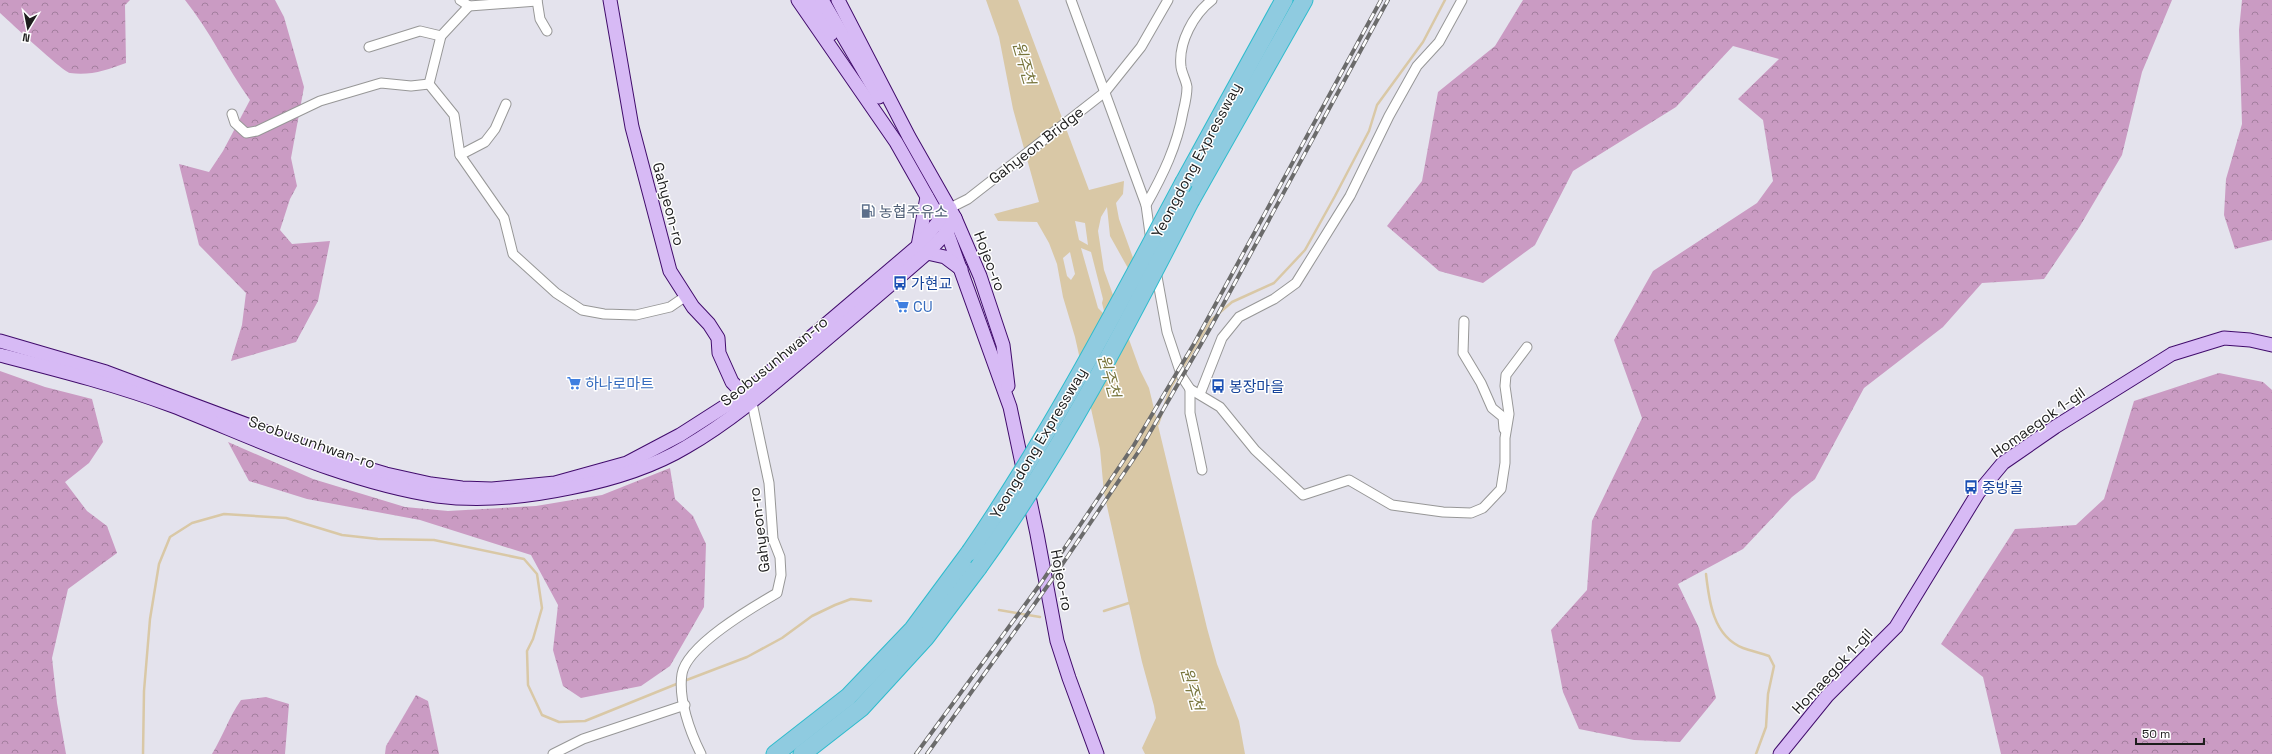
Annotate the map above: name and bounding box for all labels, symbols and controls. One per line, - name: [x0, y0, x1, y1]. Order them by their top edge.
- north arrow: [8, 8, 48, 48]
- text: N: [21, 30, 31, 45]
- water label: 원주천: [1008, 39, 1041, 89]
- street label: Yeongdong Expressway: [1147, 79, 1245, 241]
- street label: Gahyeon Bridge: [985, 102, 1087, 188]
- street label: Gahyeon-ro: [649, 160, 689, 248]
- place label: 농협주유소: [879, 202, 948, 221]
- fuel station icon: 농협주유소: [860, 203, 876, 219]
- street label: Hojeo-ro: [970, 228, 1010, 294]
- place label: 가현교: [911, 274, 952, 293]
- bus stop icon: 가현교: [892, 275, 908, 291]
- place label: CU: [913, 297, 933, 316]
- supermarket icon: CU: [894, 298, 910, 314]
- street label: Seobusunhwan-ro: [716, 312, 832, 410]
- water label: 원주천: [1093, 352, 1126, 402]
- street label: Yeongdong Expressway: [985, 364, 1091, 522]
- place label: 하나로마트: [585, 374, 654, 393]
- supermarket icon: 하나로마트: [566, 375, 582, 391]
- place label: 봉장마을: [1229, 377, 1284, 396]
- bus stop icon: 봉장마을: [1210, 378, 1226, 394]
- street label: Homaegok 1-gil: [1987, 383, 2089, 461]
- street label: Seobusunhwan-ro: [246, 411, 378, 473]
- place label: 중방골: [1982, 478, 2023, 497]
- bus stop icon: 중방골: [1963, 479, 1979, 495]
- street label: Gahyeon-ro: [744, 486, 774, 574]
- street label: Hojeo-ro: [1047, 548, 1077, 612]
- street label: Homaegok 1-gil: [1787, 624, 1877, 718]
- water label: 원주천: [1176, 665, 1209, 715]
- scale bar: [2136, 720, 2204, 746]
- text: 50 m: [2142, 726, 2170, 742]

